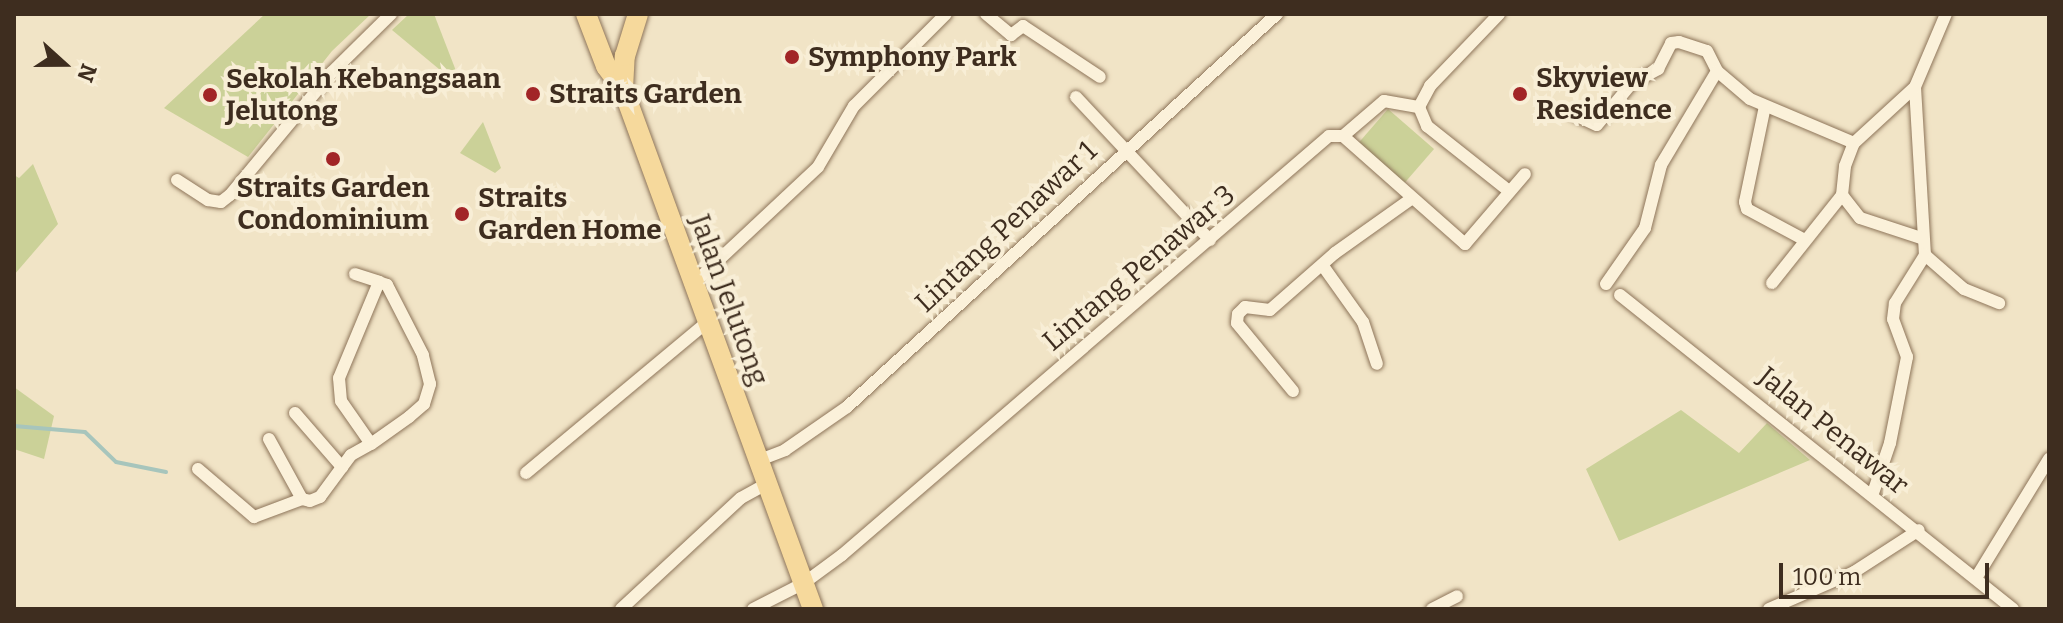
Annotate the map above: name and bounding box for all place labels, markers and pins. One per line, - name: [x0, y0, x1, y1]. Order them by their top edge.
- place label: Symphony Park: [808, 40, 1017, 74]
- marker: Symphony Park: [783, 48, 801, 66]
- place label: Skyview Residence: [1536, 61, 1672, 127]
- place label: Sekolah Kebangsaan Jelutong: [226, 62, 501, 128]
- place label: Straits Garden: [549, 77, 742, 111]
- marker: Straits Garden: [524, 85, 542, 103]
- marker: Skyview Residence: [1511, 85, 1529, 103]
- marker: Sekolah Kebangsaan Jelutong: [201, 86, 219, 104]
- marker: Straits Garden Condominium: [324, 150, 342, 168]
- place label: Straits Garden Condominium: [237, 171, 429, 237]
- place label: Straits Garden Home: [478, 181, 662, 247]
- marker: Straits Garden Home: [453, 205, 471, 223]

